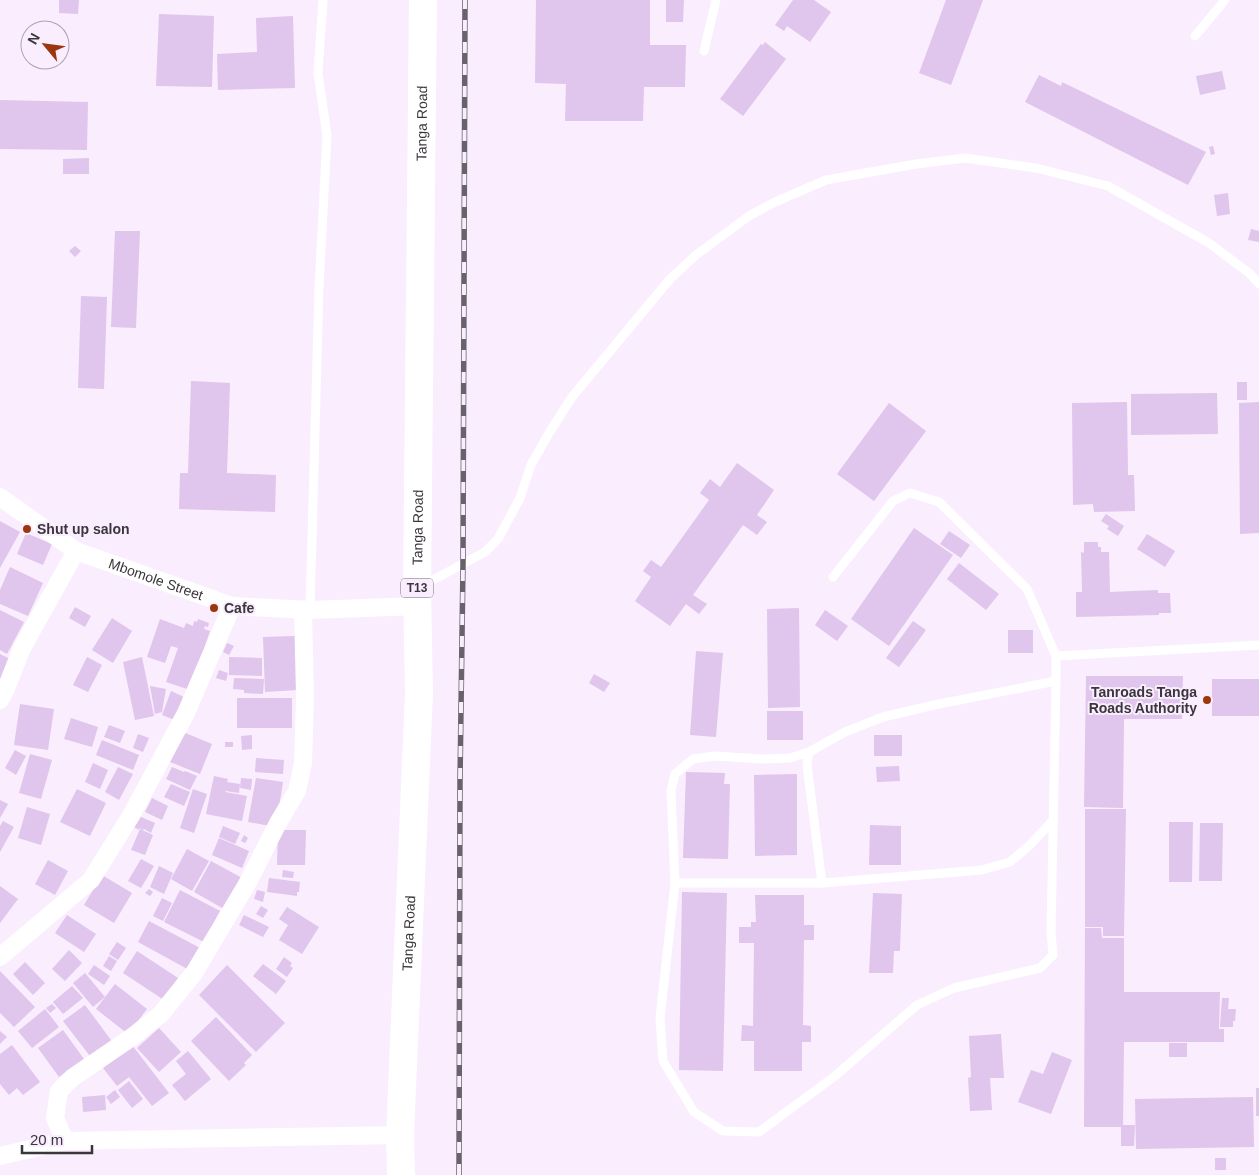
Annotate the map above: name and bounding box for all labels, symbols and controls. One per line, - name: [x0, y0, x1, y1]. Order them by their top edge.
- north arrow: [20, 20, 70, 70]
- text: N: [24, 30, 43, 47]
- street label: Tanga Road: [413, 86, 430, 161]
- street label: Tanga Road: [409, 490, 426, 565]
- place label: Shut up salon: [37, 521, 130, 537]
- marker: Shut up salon: [21, 523, 33, 535]
- street label: Mbomole Street: [107, 555, 205, 603]
- road number: T13: [401, 578, 433, 598]
- place label: Cafe: [224, 600, 255, 616]
- marker: Cafe: [208, 602, 220, 614]
- place label: Tanroads Tanga Roads Authority: [1089, 684, 1197, 716]
- marker: Tanroads Tanga Roads Authority: [1201, 694, 1213, 706]
- street label: Tanga Road: [399, 895, 418, 971]
- scale bar: [22, 1122, 92, 1154]
- text: 20 m: [30, 1131, 63, 1148]

